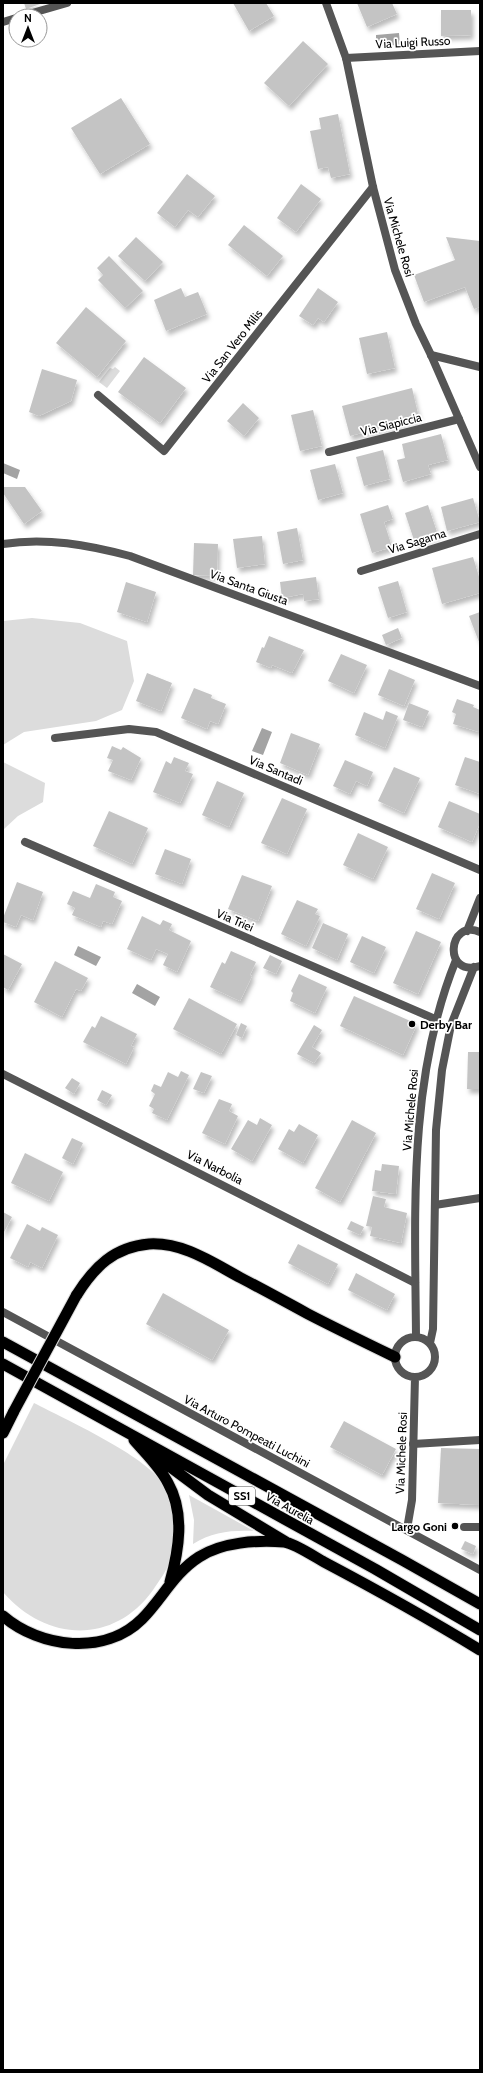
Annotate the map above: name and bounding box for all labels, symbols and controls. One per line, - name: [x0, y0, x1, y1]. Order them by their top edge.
- north arrow: [8, 8, 48, 48]
- text: N: [24, 11, 32, 25]
- street label: Via Luigi Russo: [375, 33, 451, 51]
- street label: Via Michele Rosi: [381, 196, 417, 278]
- street label: Via San Vero Milis: [199, 306, 265, 386]
- street label: Via Siapiccia: [359, 409, 423, 439]
- street label: Via Sagama: [386, 525, 448, 557]
- street label: Via Santa Giusta: [208, 566, 290, 608]
- street label: Via Santadi: [247, 752, 305, 788]
- street label: Via Triei: [214, 905, 256, 935]
- place label: Derby Bar: [420, 1017, 472, 1032]
- marker: Derby Bar: [407, 1019, 417, 1029]
- street label: Via Michele Rosi: [399, 1069, 421, 1151]
- street label: Via Narbolia: [184, 1146, 246, 1188]
- street label: Via Arturo Pompeati Luchini: [181, 1391, 313, 1471]
- street label: Via Michele Rosi: [392, 1412, 410, 1494]
- road number: SS1: [229, 1487, 255, 1505]
- street label: Via Aurelia: [263, 1489, 317, 1528]
- place label: Largo Goni: [391, 1519, 447, 1534]
- marker: Largo Goni: [450, 1521, 460, 1531]

